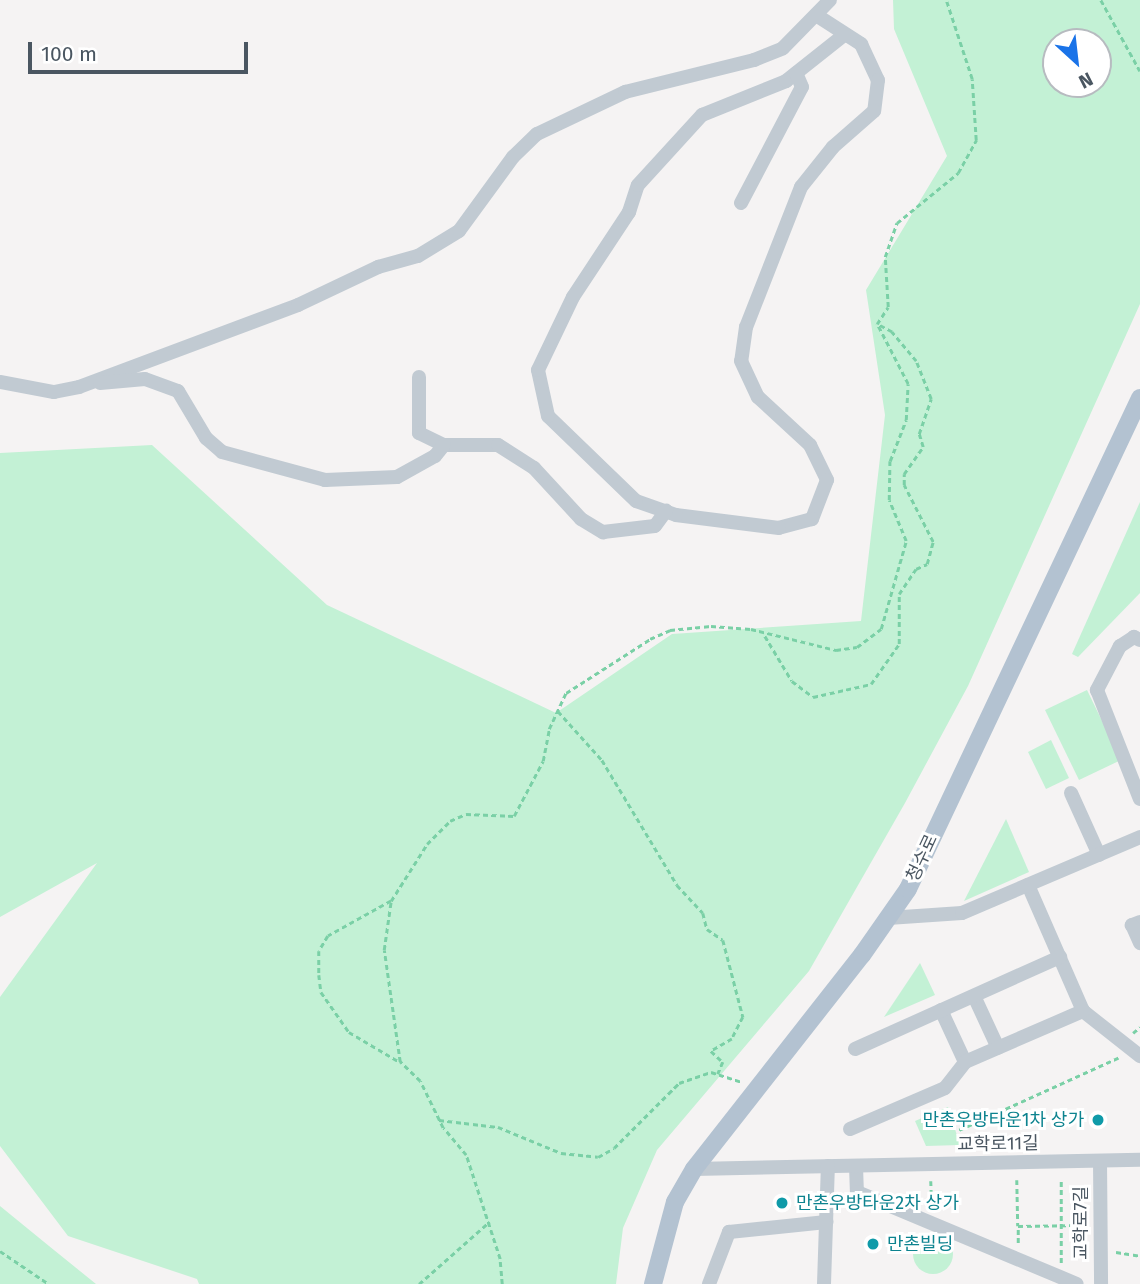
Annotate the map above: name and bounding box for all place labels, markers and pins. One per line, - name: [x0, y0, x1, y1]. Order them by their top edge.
- place label: 만촌우방타운1차 상가: [922, 1109, 1084, 1131]
- marker: 만촌우방타운1차 상가: [1090, 1112, 1106, 1128]
- place label: 만촌우방타운2차 상가: [796, 1192, 959, 1214]
- marker: 만촌우방타운2차 상가: [774, 1195, 790, 1211]
- place label: 만촌빌딩: [887, 1233, 953, 1255]
- marker: 만촌빌딩: [865, 1236, 881, 1252]

